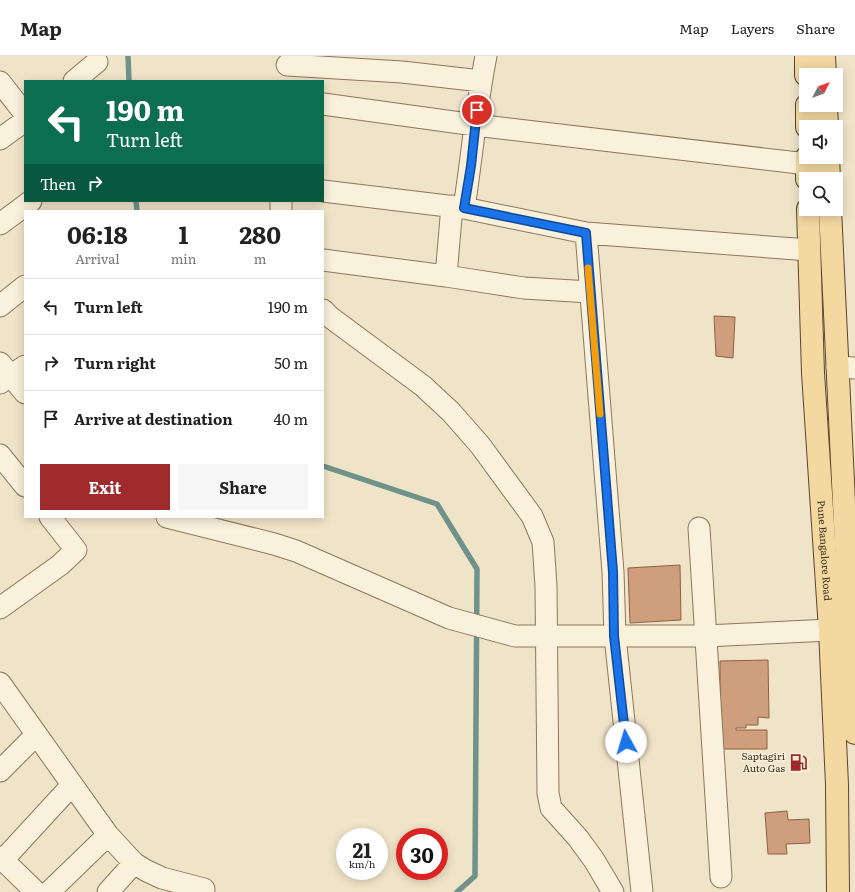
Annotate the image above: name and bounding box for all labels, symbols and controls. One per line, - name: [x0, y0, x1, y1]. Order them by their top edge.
- text: Map: [20, 14, 62, 42]
- text: Map: [679, 18, 709, 38]
- text: Layers: [731, 18, 774, 38]
- text: Share: [796, 18, 835, 38]
- north arrow: [799, 68, 843, 112]
- map controls: [799, 68, 843, 216]
- text: 190 m: [106, 88, 184, 130]
- pin: [460, 93, 494, 127]
- icon: left: [40, 96, 92, 148]
- icon: arrive: [466, 99, 488, 121]
- button: sound: [799, 120, 843, 164]
- text: Turn left: [106, 126, 183, 153]
- text: Then: [40, 172, 76, 195]
- icon: right: [84, 172, 106, 194]
- button: search: [799, 172, 843, 216]
- text: 06:18: [67, 216, 128, 251]
- text: 1: [178, 216, 188, 251]
- text: 280: [239, 216, 281, 251]
- text: Arrival: [75, 249, 120, 268]
- text: min: [171, 249, 196, 268]
- text: m: [254, 249, 266, 268]
- text: Turn left: [74, 295, 143, 318]
- text: 190 m: [268, 295, 308, 318]
- icon: left: [40, 296, 62, 318]
- text: Turn right: [74, 351, 156, 374]
- text: 50 m: [274, 351, 308, 374]
- icon: right: [40, 352, 62, 374]
- text: Arrive at destination: [74, 407, 233, 430]
- text: 40 m: [274, 407, 308, 430]
- icon: arrive: [40, 408, 62, 430]
- button: Exit: [40, 464, 170, 510]
- button: Share: [178, 464, 308, 510]
- street label: Pune Bangalore Road: [814, 500, 836, 601]
- position arrow: [605, 721, 647, 763]
- place label: Saptagiri Auto Gas: [742, 748, 786, 775]
- fuel station icon: Saptagiri Auto Gas: [788, 752, 808, 772]
- speed limit sign: 30: [396, 828, 448, 880]
- text: 21: [352, 834, 372, 864]
- text: km/h: [349, 856, 375, 871]

